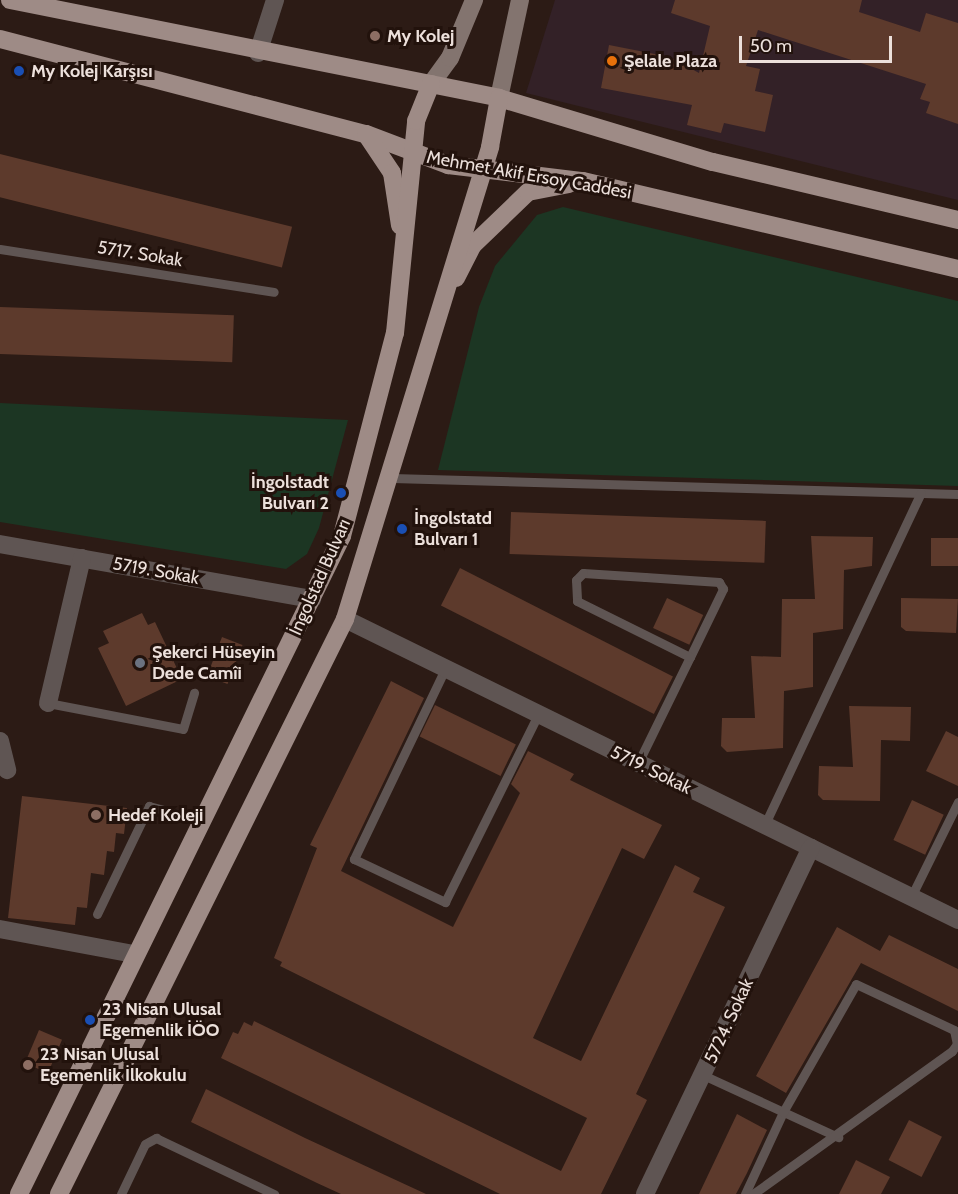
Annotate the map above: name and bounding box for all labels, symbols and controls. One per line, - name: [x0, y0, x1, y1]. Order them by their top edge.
- scale bar: [742, 24, 895, 62]
- place label: My Kolej: [387, 25, 454, 47]
- marker: My Kolej: [368, 29, 382, 43]
- text: 50 m: [750, 35, 792, 57]
- place label: Şelale Plaza: [624, 50, 717, 72]
- marker: Şelale Plaza: [605, 54, 619, 68]
- place label: My Kolej Karşısı: [31, 60, 152, 82]
- marker: My Kolej Karşısı: [12, 64, 26, 78]
- street label: Mehmet Akif Ersoy Caddesi: [425, 146, 633, 204]
- street label: 5717. Sokak: [96, 237, 184, 271]
- place label: İngolstadt Bulvarı 2: [251, 472, 329, 514]
- marker: İngolstadt Bulvarı 2: [334, 486, 348, 500]
- place label: İngolstatd Bulvarı 1: [414, 508, 492, 550]
- street label: İngolstad Bulvarı: [285, 515, 355, 639]
- marker: İngolstatd Bulvarı 1: [395, 522, 409, 536]
- street label: 5719. Sokak: [111, 553, 201, 589]
- place label: Şekerci Hüseyin Dede Camîi: [152, 642, 275, 684]
- marker: Şekerci Hüseyin Dede Camîi: [133, 656, 147, 670]
- street label: 5719. Sokak: [607, 741, 695, 799]
- place label: Hedef Koleji: [108, 804, 203, 826]
- marker: Hedef Koleji: [89, 808, 103, 822]
- street label: 5724. Sokak: [700, 975, 758, 1067]
- place label: 23 Nisan Ulusal Egemenlik İÖO: [102, 999, 221, 1042]
- marker: 23 Nisan Ulusal Egemenlik İÖO: [83, 1013, 97, 1027]
- place label: 23 Nisan Ulusal Egemenlik İlkokulu: [40, 1044, 187, 1086]
- marker: 23 Nisan Ulusal Egemenlik İlkokulu: [21, 1058, 35, 1072]

